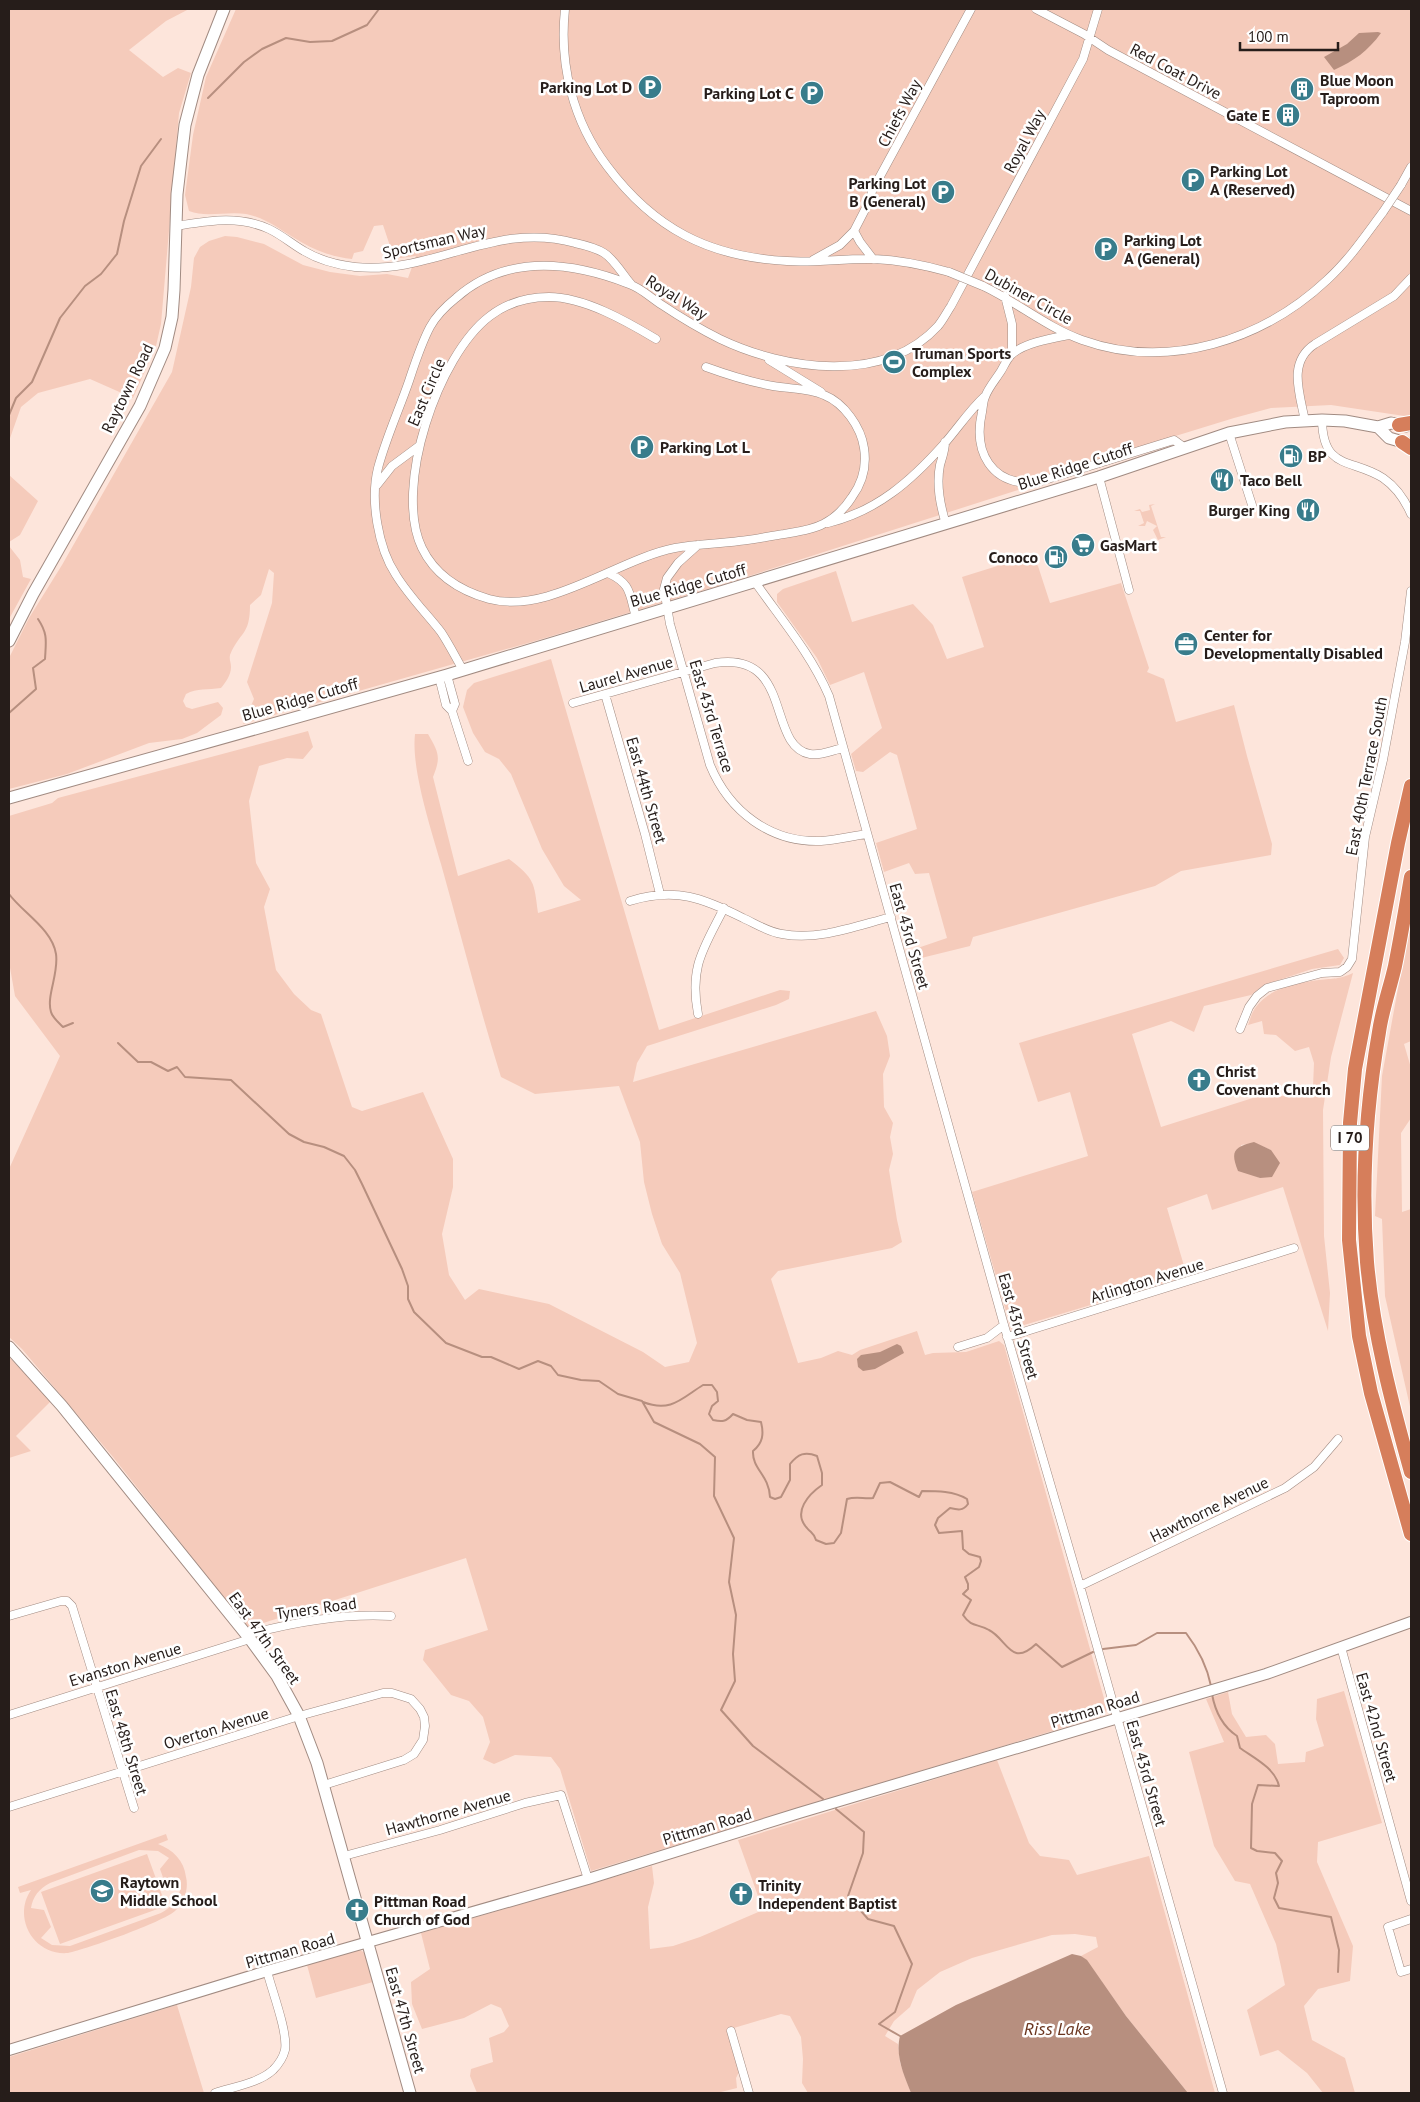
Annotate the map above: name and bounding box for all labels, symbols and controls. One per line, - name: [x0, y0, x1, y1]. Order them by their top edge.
- scale bar: [1240, 20, 1338, 52]
- text: 100 m: [1248, 27, 1289, 46]
- street label: Red Coat Drive: [1127, 39, 1225, 103]
- place label: Blue Moon Taproom: [1320, 70, 1394, 108]
- parking icon: Parking Lot D: [637, 74, 663, 100]
- street label: Chiefs Way: [873, 75, 925, 150]
- building icon: Blue Moon Taproom: [1289, 76, 1315, 102]
- place label: Parking Lot D: [540, 77, 632, 97]
- parking icon: Parking Lot C: [799, 80, 825, 106]
- place label: Parking Lot C: [704, 83, 794, 103]
- building icon: Gate E: [1275, 102, 1301, 128]
- street label: Royal Way: [999, 105, 1049, 176]
- place label: Gate E: [1226, 105, 1270, 125]
- place label: Parking Lot A (Reserved): [1210, 161, 1295, 199]
- parking icon: Parking Lot A (Reserved): [1180, 167, 1206, 193]
- place label: Parking Lot B (General): [848, 173, 926, 211]
- parking icon: Parking Lot B (General): [930, 179, 956, 205]
- street label: Sportsman Way: [380, 219, 488, 263]
- place label: Parking Lot A (General): [1124, 230, 1202, 268]
- parking icon: Parking Lot A (General): [1093, 236, 1119, 262]
- street label: Dubiner Circle: [982, 264, 1076, 328]
- street label: Royal Way: [642, 270, 712, 324]
- street label: Raytown Road: [97, 340, 157, 436]
- place label: Truman Sports Complex: [912, 343, 1012, 381]
- sports icon: Truman Sports Complex: [881, 349, 907, 375]
- street label: East Circle: [403, 355, 449, 429]
- parking icon: Parking Lot L: [629, 434, 655, 460]
- place label: Parking Lot L: [660, 437, 751, 457]
- street label: Blue Ridge Cutoff: [1015, 438, 1136, 494]
- fuel station icon: BP: [1278, 443, 1304, 469]
- place label: BP: [1308, 446, 1327, 466]
- restaurant icon: Taco Bell: [1209, 467, 1235, 493]
- place label: Taco Bell: [1240, 470, 1302, 490]
- restaurant icon: Burger King: [1295, 497, 1321, 523]
- place label: Burger King: [1208, 500, 1290, 520]
- supermarket icon: GasMart: [1070, 532, 1096, 558]
- place label: GasMart: [1100, 535, 1157, 555]
- fuel station icon: Conoco: [1043, 544, 1069, 570]
- place label: Conoco: [988, 547, 1038, 567]
- street label: Blue Ridge Cutoff: [628, 559, 749, 611]
- place label: Center for Developmentally Disabled: [1204, 625, 1383, 663]
- office icon: Center for Developmentally Disabled: [1173, 631, 1199, 657]
- street label: Laurel Avenue: [577, 651, 675, 697]
- street label: East 43rd Terrace: [685, 657, 739, 775]
- street label: Blue Ridge Cutoff: [240, 673, 361, 725]
- street label: East 40th Terrace South: [1341, 695, 1391, 857]
- street label: East 44th Street: [622, 735, 672, 846]
- street label: East 43rd Street: [885, 881, 935, 992]
- place label: Christ Covenant Church: [1216, 1061, 1331, 1099]
- church icon: Christ Covenant Church: [1186, 1067, 1212, 1093]
- road number: I 70: [1331, 1126, 1369, 1150]
- street label: Arlington Avenue: [1088, 1253, 1206, 1307]
- street label: East 43rd Street: [994, 1271, 1044, 1382]
- street label: Hawthorne Avenue: [1147, 1472, 1271, 1546]
- street label: East 47th Street: [225, 1588, 306, 1689]
- street label: Tyners Road: [274, 1592, 358, 1624]
- street label: Evanston Avenue: [67, 1637, 183, 1691]
- street label: East 42nd Street: [1352, 1670, 1402, 1785]
- street label: Pittman Road: [1048, 1686, 1142, 1732]
- street label: East 48th Street: [101, 1687, 153, 1798]
- street label: Overton Avenue: [161, 1703, 271, 1753]
- street label: East 43rd Street: [1122, 1718, 1172, 1829]
- street label: Hawthorne Avenue: [383, 1785, 513, 1839]
- street label: Pittman Road: [660, 1803, 754, 1849]
- place label: Raytown Middle School: [120, 1872, 218, 1910]
- place label: Trinity Independent Baptist: [758, 1875, 897, 1913]
- school or university icon: Raytown Middle School: [89, 1878, 115, 1904]
- church icon: Trinity Independent Baptist: [728, 1881, 754, 1907]
- place label: Pittman Road Church of God: [374, 1891, 470, 1929]
- church icon: Pittman Road Church of God: [344, 1897, 370, 1923]
- street label: Pittman Road: [243, 1928, 337, 1972]
- street label: East 47th Street: [381, 1965, 431, 2076]
- water label: Riss Lake: [1024, 2017, 1091, 2040]

